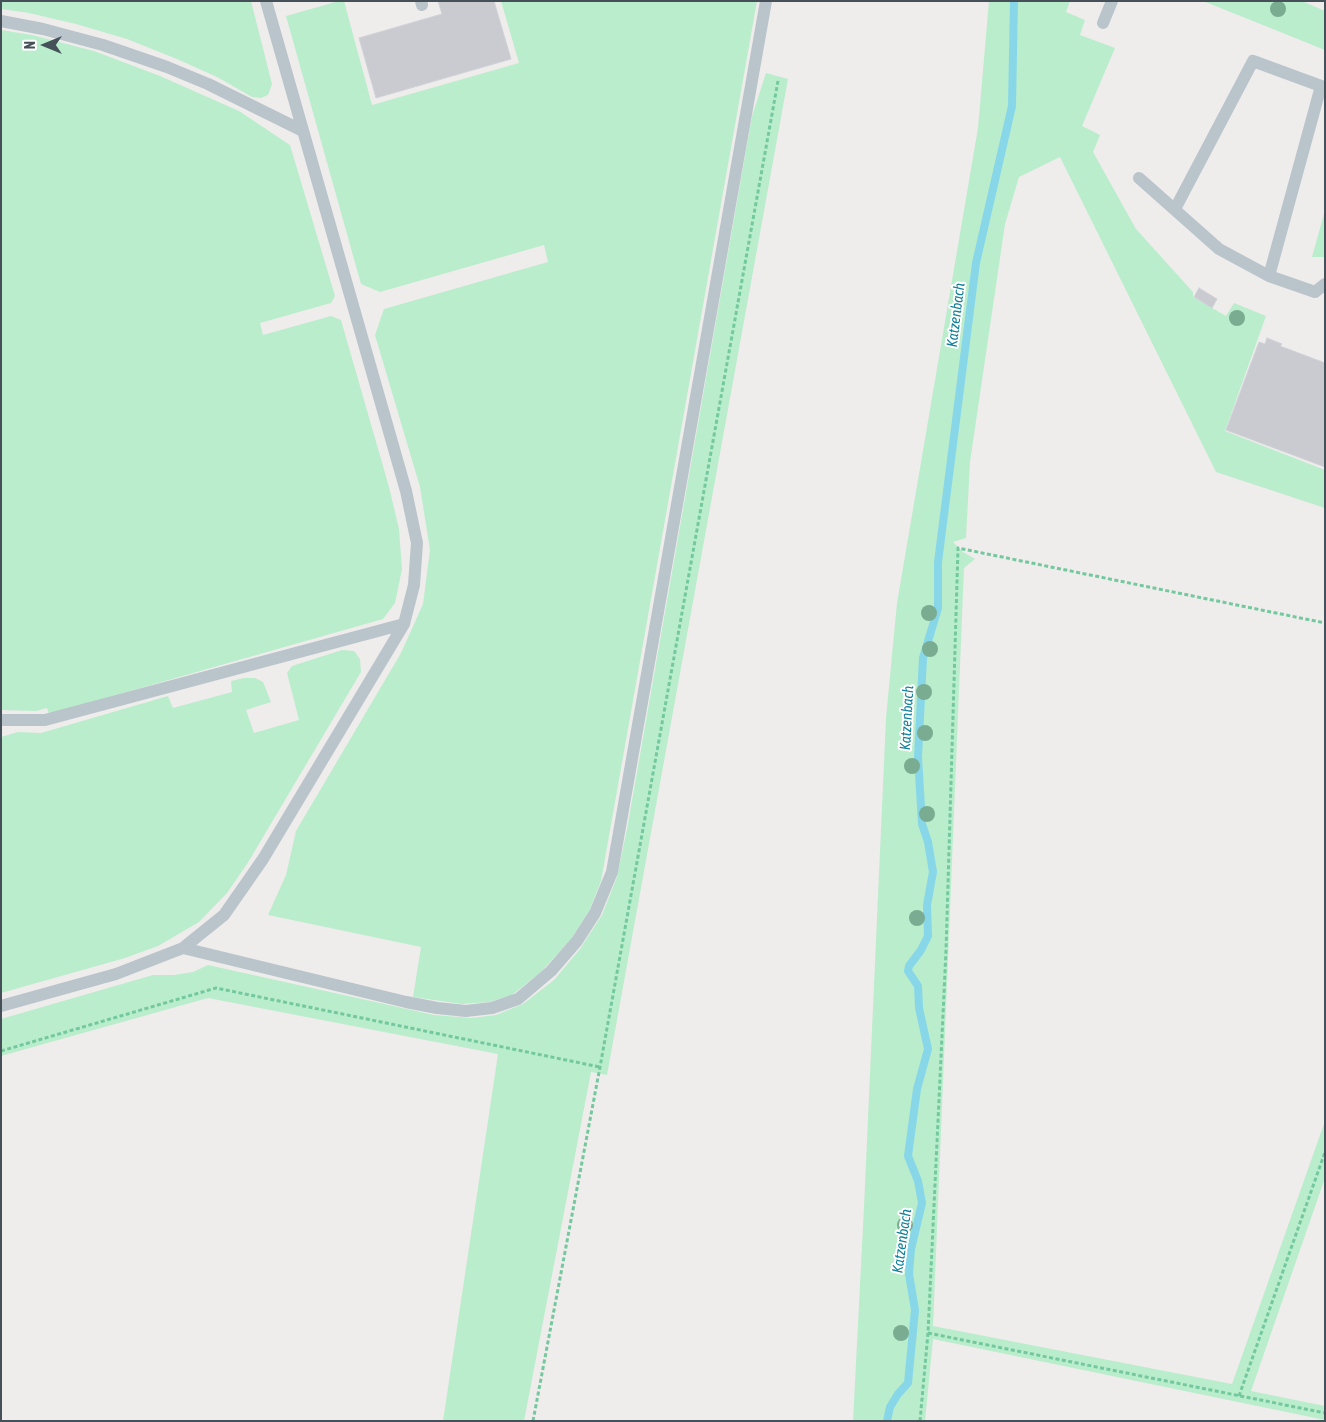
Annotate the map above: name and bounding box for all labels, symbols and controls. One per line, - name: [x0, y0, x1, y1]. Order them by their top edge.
- north arrow: [20, 20, 70, 70]
- text: N: [22, 41, 38, 49]
- water label: Katzenbach: [943, 282, 969, 348]
- water label: Katzenbach: [896, 685, 918, 751]
- water label: Katzenbach: [889, 1208, 915, 1274]

